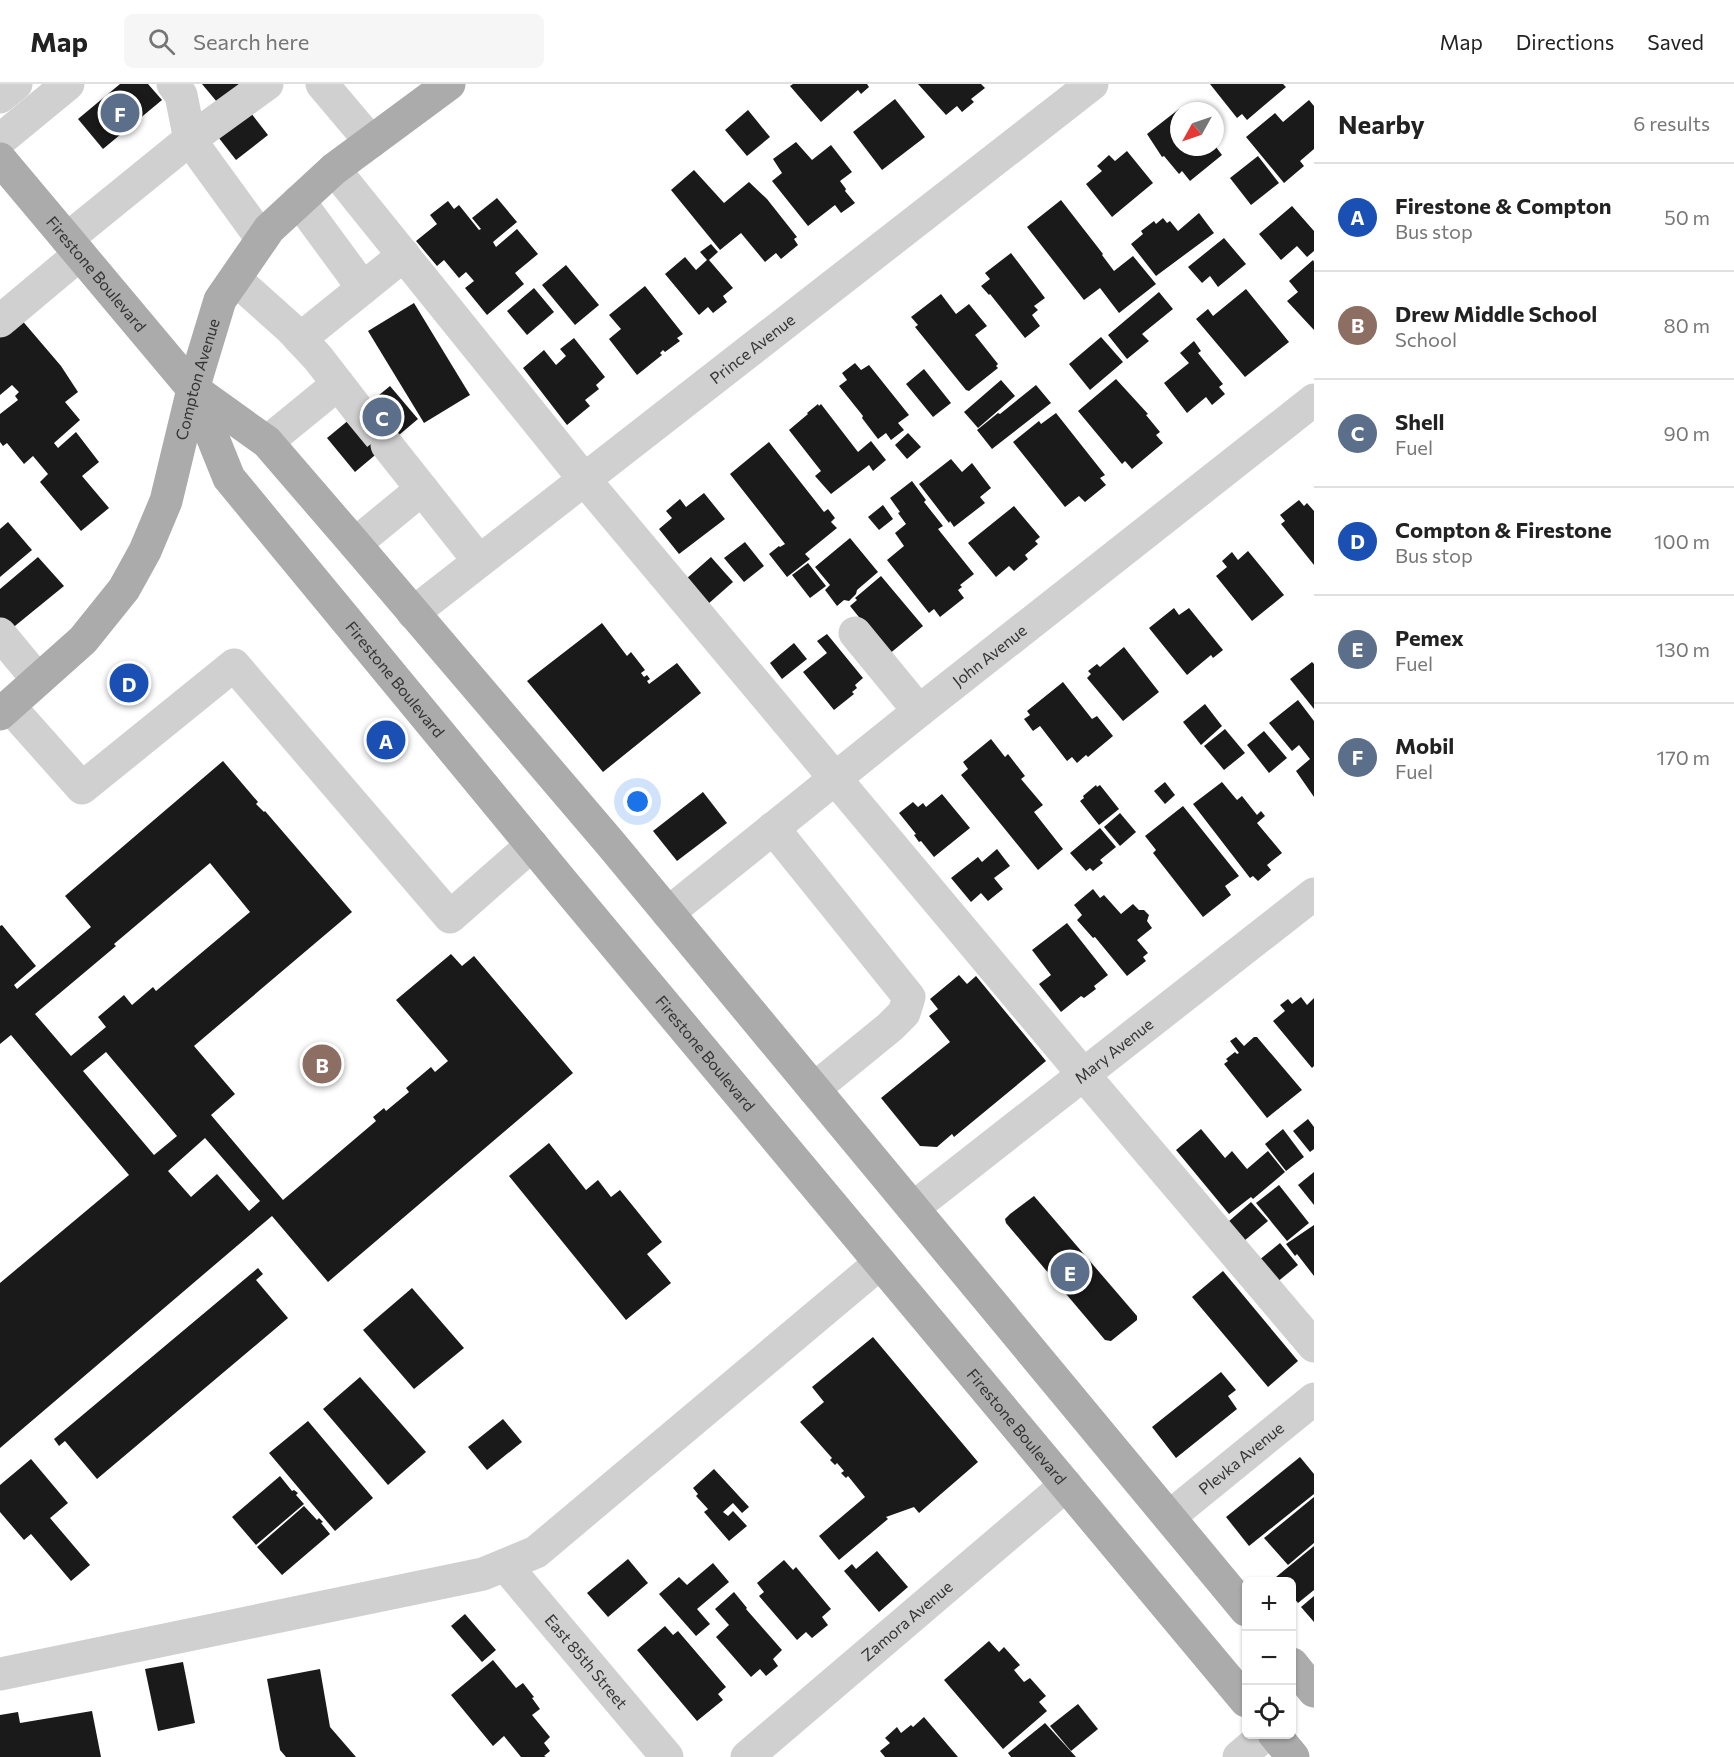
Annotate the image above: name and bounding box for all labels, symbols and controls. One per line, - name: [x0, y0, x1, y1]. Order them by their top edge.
- search box: [124, 14, 544, 68]
- text: Map: [30, 24, 88, 58]
- icon: search: [145, 25, 178, 58]
- text: Search here: [193, 28, 309, 55]
- text: Map: [1440, 29, 1483, 54]
- text: Directions: [1516, 29, 1614, 54]
- text: Saved: [1647, 29, 1704, 54]
- pin: F: [100, 90, 140, 135]
- north arrow: [1170, 102, 1224, 156]
- text: Nearby: [1338, 108, 1425, 139]
- text: 6 results: [1633, 111, 1710, 135]
- text: Firestone & Compton: [1395, 192, 1612, 219]
- text: A: [1350, 205, 1365, 229]
- text: 50 m: [1664, 205, 1710, 229]
- street label: Firestone Boulevard: [43, 212, 151, 335]
- text: Bus stop: [1395, 219, 1473, 243]
- text: Drew Middle School: [1395, 300, 1597, 327]
- street label: Prince Avenue: [706, 309, 798, 387]
- text: B: [1351, 313, 1364, 337]
- text: 80 m: [1664, 313, 1710, 337]
- street label: Compton Avenue: [171, 316, 223, 442]
- text: School: [1395, 327, 1457, 351]
- pin: C: [362, 394, 401, 440]
- text: Shell: [1395, 408, 1445, 435]
- text: C: [1351, 421, 1364, 445]
- text: 90 m: [1664, 421, 1710, 445]
- text: Fuel: [1395, 435, 1433, 459]
- text: Compton & Firestone: [1395, 516, 1612, 543]
- text: D: [1350, 529, 1365, 553]
- text: 100 m: [1654, 529, 1710, 553]
- text: Bus stop: [1395, 543, 1473, 567]
- street label: Firestone Boulevard: [342, 617, 449, 741]
- street label: John Avenue: [948, 620, 1030, 690]
- text: Pemex: [1395, 624, 1464, 651]
- text: E: [1352, 637, 1363, 661]
- text: 130 m: [1656, 637, 1710, 661]
- text: Fuel: [1395, 651, 1433, 675]
- pin: D: [110, 660, 148, 706]
- pin: A: [366, 718, 406, 762]
- text: Mobil: [1395, 732, 1454, 759]
- text: F: [1352, 745, 1363, 769]
- text: 170 m: [1657, 745, 1710, 769]
- text: Fuel: [1395, 759, 1433, 783]
- your location: [623, 787, 652, 816]
- street label: Firestone Boulevard: [652, 991, 759, 1115]
- street label: Mary Avenue: [1070, 1014, 1157, 1087]
- pin: B: [302, 1042, 342, 1086]
- pin: E: [1050, 1250, 1090, 1294]
- street label: Firestone Boulevard: [964, 1364, 1071, 1488]
- street label: Plevka Avenue: [1194, 1418, 1287, 1498]
- street label: Zamora Avenue: [857, 1576, 956, 1664]
- map controls: [1242, 1577, 1296, 1739]
- button: +: [1242, 1577, 1296, 1631]
- street label: East 85th Street: [541, 1610, 632, 1712]
- button: −: [1242, 1631, 1296, 1685]
- button: locate: [1242, 1685, 1296, 1739]

